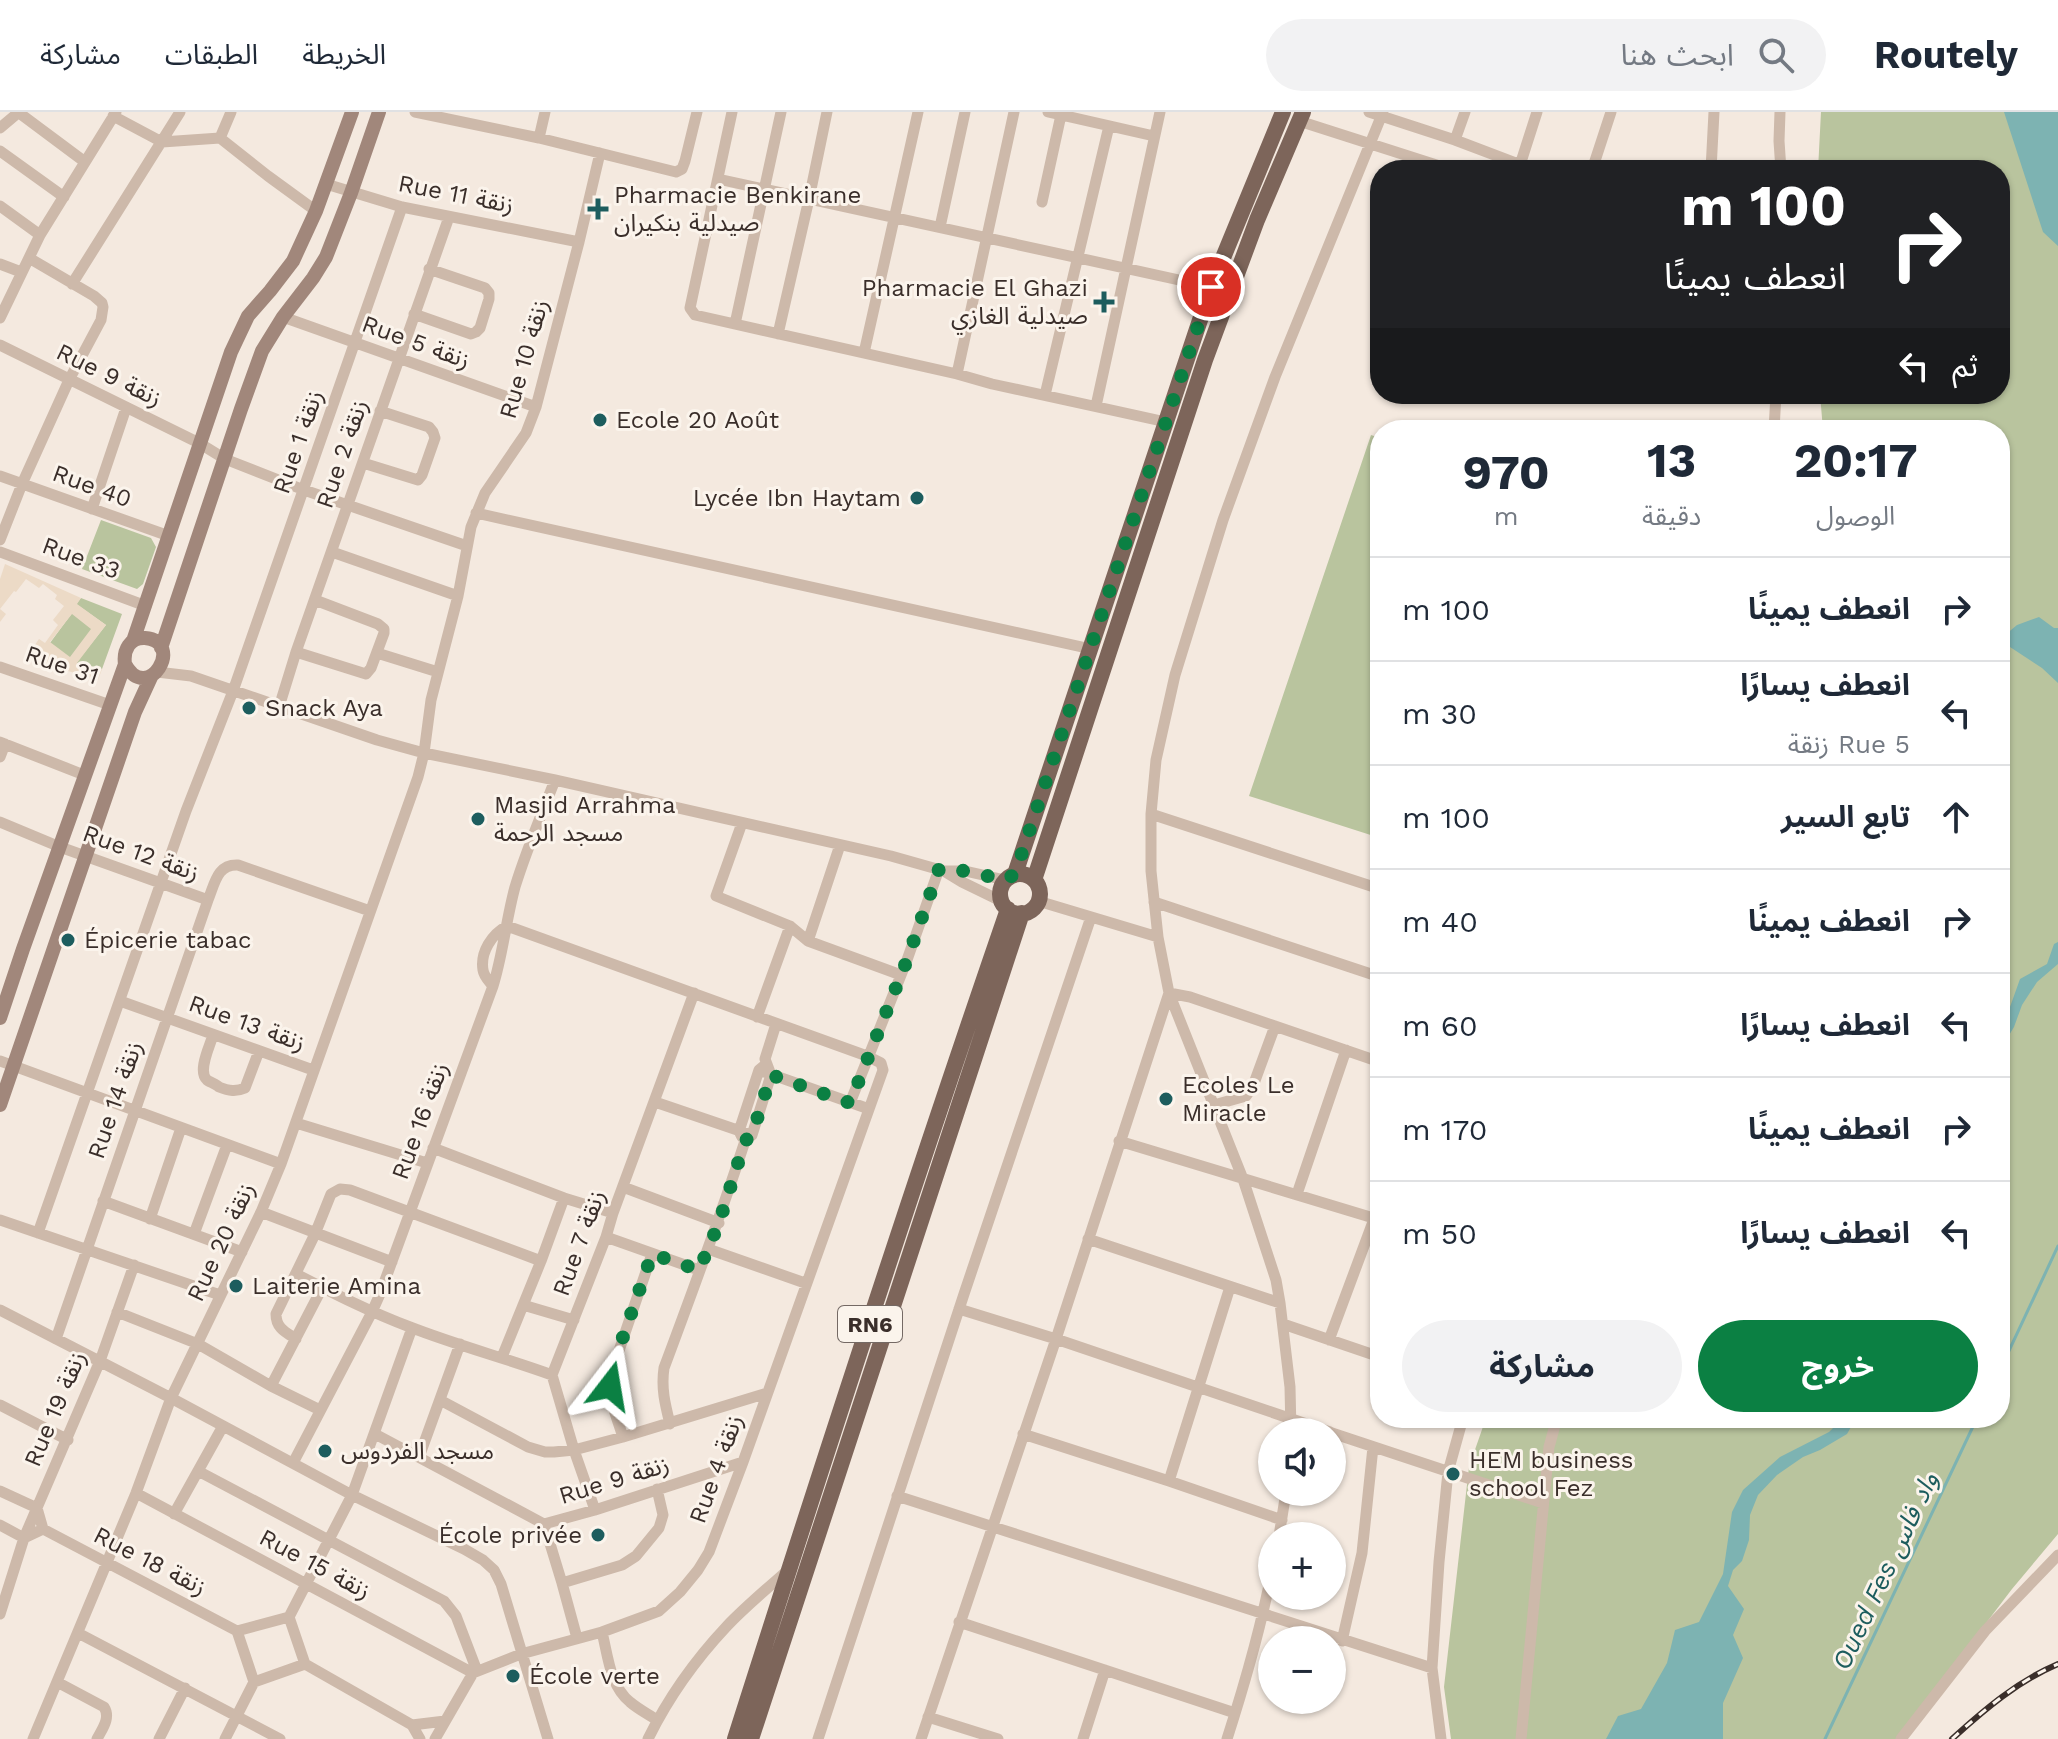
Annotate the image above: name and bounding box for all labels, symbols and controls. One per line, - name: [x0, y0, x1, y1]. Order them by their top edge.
- search box: [1266, 19, 1826, 91]
- icon: search: [1754, 33, 1798, 77]
- text: Routely: [1874, 33, 2018, 77]
- text: ابحث هنا: [1620, 37, 1734, 72]
- text: مشاركة: [40, 38, 121, 71]
- text: الطبقات: [165, 38, 258, 71]
- text: الخريطة: [302, 38, 386, 71]
- street label: Rue 11 زنقة: [396, 169, 516, 219]
- text: 100 m: [1681, 173, 1846, 239]
- place label: Pharmacie Benkirane صيدلية بنكيران: [614, 181, 861, 237]
- icon: right: [1874, 192, 1978, 296]
- marker: Pharmacie Benkirane صيدلية بنكيران: [589, 200, 607, 218]
- pin: [1177, 253, 1245, 321]
- text: انعطف يمينًا: [1664, 256, 1846, 298]
- icon: arrive: [1189, 265, 1233, 309]
- place label: Pharmacie El Ghazi صيدلية الغازي: [862, 274, 1088, 335]
- marker: Pharmacie El Ghazi صيدلية الغازي: [1095, 293, 1113, 311]
- street label: Rue 10 زنقة: [494, 296, 554, 422]
- street label: Rue 5 زنقة: [358, 310, 474, 374]
- street label: Rue 9 زنقة: [52, 338, 166, 412]
- icon: left: [1892, 344, 1936, 388]
- text: ثم: [1952, 348, 1978, 383]
- street label: Rue 1 زنقة: [267, 387, 329, 497]
- street label: Rue 2 زنقة: [310, 396, 374, 512]
- place label: Ecole 20 Août: [616, 406, 779, 434]
- marker: Ecole 20 Août: [591, 411, 609, 429]
- text: 13: [1647, 432, 1696, 489]
- text: 20:17: [1794, 432, 1918, 489]
- text: 970: [1462, 444, 1550, 501]
- street label: Rue 40: [49, 459, 135, 513]
- place label: Lycée Ibn Haytam: [693, 484, 901, 512]
- marker: Lycée Ibn Haytam: [908, 489, 926, 507]
- text: m: [1494, 501, 1518, 531]
- text: دقيقة: [1642, 501, 1701, 531]
- text: الوصول: [1816, 501, 1895, 531]
- street label: Rue 33: [38, 531, 124, 585]
- icon: right: [1934, 587, 1978, 631]
- text: انعطف يمينًا: [1748, 591, 1910, 626]
- text: 100 m: [1402, 592, 1490, 627]
- street label: Rue 31: [22, 639, 102, 691]
- text: انعطف يسارًا: [1740, 667, 1910, 702]
- icon: left: [1934, 691, 1978, 735]
- place label: Snack Aya: [265, 694, 383, 722]
- text: 30 m: [1402, 696, 1477, 731]
- marker: Snack Aya: [240, 699, 258, 717]
- text: Rue 5 زنقة: [1788, 729, 1910, 759]
- place label: Masjid Arrahma مسجد الرحمة: [494, 791, 676, 847]
- icon: ahead: [1934, 795, 1978, 839]
- text: تابع السير: [1781, 799, 1910, 834]
- text: 100 m: [1402, 800, 1490, 835]
- marker: Masjid Arrahma مسجد الرحمة: [469, 810, 487, 828]
- street label: Rue 12 زنقة: [79, 819, 203, 887]
- icon: right: [1934, 899, 1978, 943]
- text: انعطف يمينًا: [1748, 903, 1910, 938]
- text: 40 m: [1402, 904, 1478, 939]
- place label: Épicerie tabac: [84, 926, 251, 954]
- marker: Épicerie tabac: [59, 931, 77, 949]
- street label: Rue 13 زنقة: [185, 989, 309, 1057]
- icon: left: [1934, 1003, 1978, 1047]
- text: انعطف يسارًا: [1740, 1007, 1910, 1042]
- text: 60 m: [1402, 1008, 1478, 1043]
- street label: Rue 14 زنقة: [82, 1038, 148, 1162]
- street label: Rue 16 زنقة: [386, 1059, 454, 1183]
- place label: Ecoles Le Miracle: [1182, 1071, 1295, 1127]
- marker: Ecoles Le Miracle: [1157, 1090, 1175, 1108]
- icon: right: [1934, 1107, 1978, 1151]
- text: انعطف يمينًا: [1748, 1111, 1910, 1146]
- text: 170 m: [1402, 1112, 1487, 1147]
- street label: Rue 20 زنقة: [181, 1178, 261, 1306]
- street label: Rue 7 زنقة: [547, 1186, 611, 1300]
- icon: left: [1934, 1211, 1978, 1255]
- text: انعطف يسارًا: [1740, 1215, 1910, 1250]
- text: 50 m: [1402, 1216, 1477, 1251]
- place label: Laiterie Amina: [252, 1272, 421, 1300]
- marker: Laiterie Amina: [227, 1277, 245, 1295]
- road number: RN6: [838, 1306, 902, 1342]
- button: مشاركة: [1402, 1320, 1682, 1412]
- button: خروج: [1698, 1320, 1978, 1412]
- position arrow: [568, 1344, 652, 1428]
- street label: Rue 19 زنقة: [18, 1347, 92, 1471]
- street label: Rue 4 زنقة: [683, 1411, 749, 1527]
- map controls: [1258, 1418, 1346, 1714]
- button: sound: [1258, 1418, 1346, 1506]
- place label: مسجد الفردوس: [341, 1437, 494, 1465]
- marker: مسجد الفردوس: [316, 1442, 334, 1460]
- place label: HEM business school Fez: [1469, 1446, 1634, 1502]
- street label: Rue 9 زنقة: [556, 1450, 672, 1510]
- marker: HEM business school Fez: [1444, 1465, 1462, 1483]
- water label: Oued Fes واد فاس: [1826, 1467, 1945, 1675]
- street label: Rue 18 زنقة: [89, 1521, 211, 1601]
- place label: École privée: [439, 1521, 582, 1549]
- button: +: [1258, 1522, 1346, 1610]
- street label: Rue 15 زنقة: [255, 1523, 375, 1605]
- marker: École privée: [589, 1526, 607, 1544]
- button: −: [1258, 1626, 1346, 1714]
- place label: École verte: [529, 1662, 660, 1690]
- marker: École verte: [504, 1667, 522, 1685]

